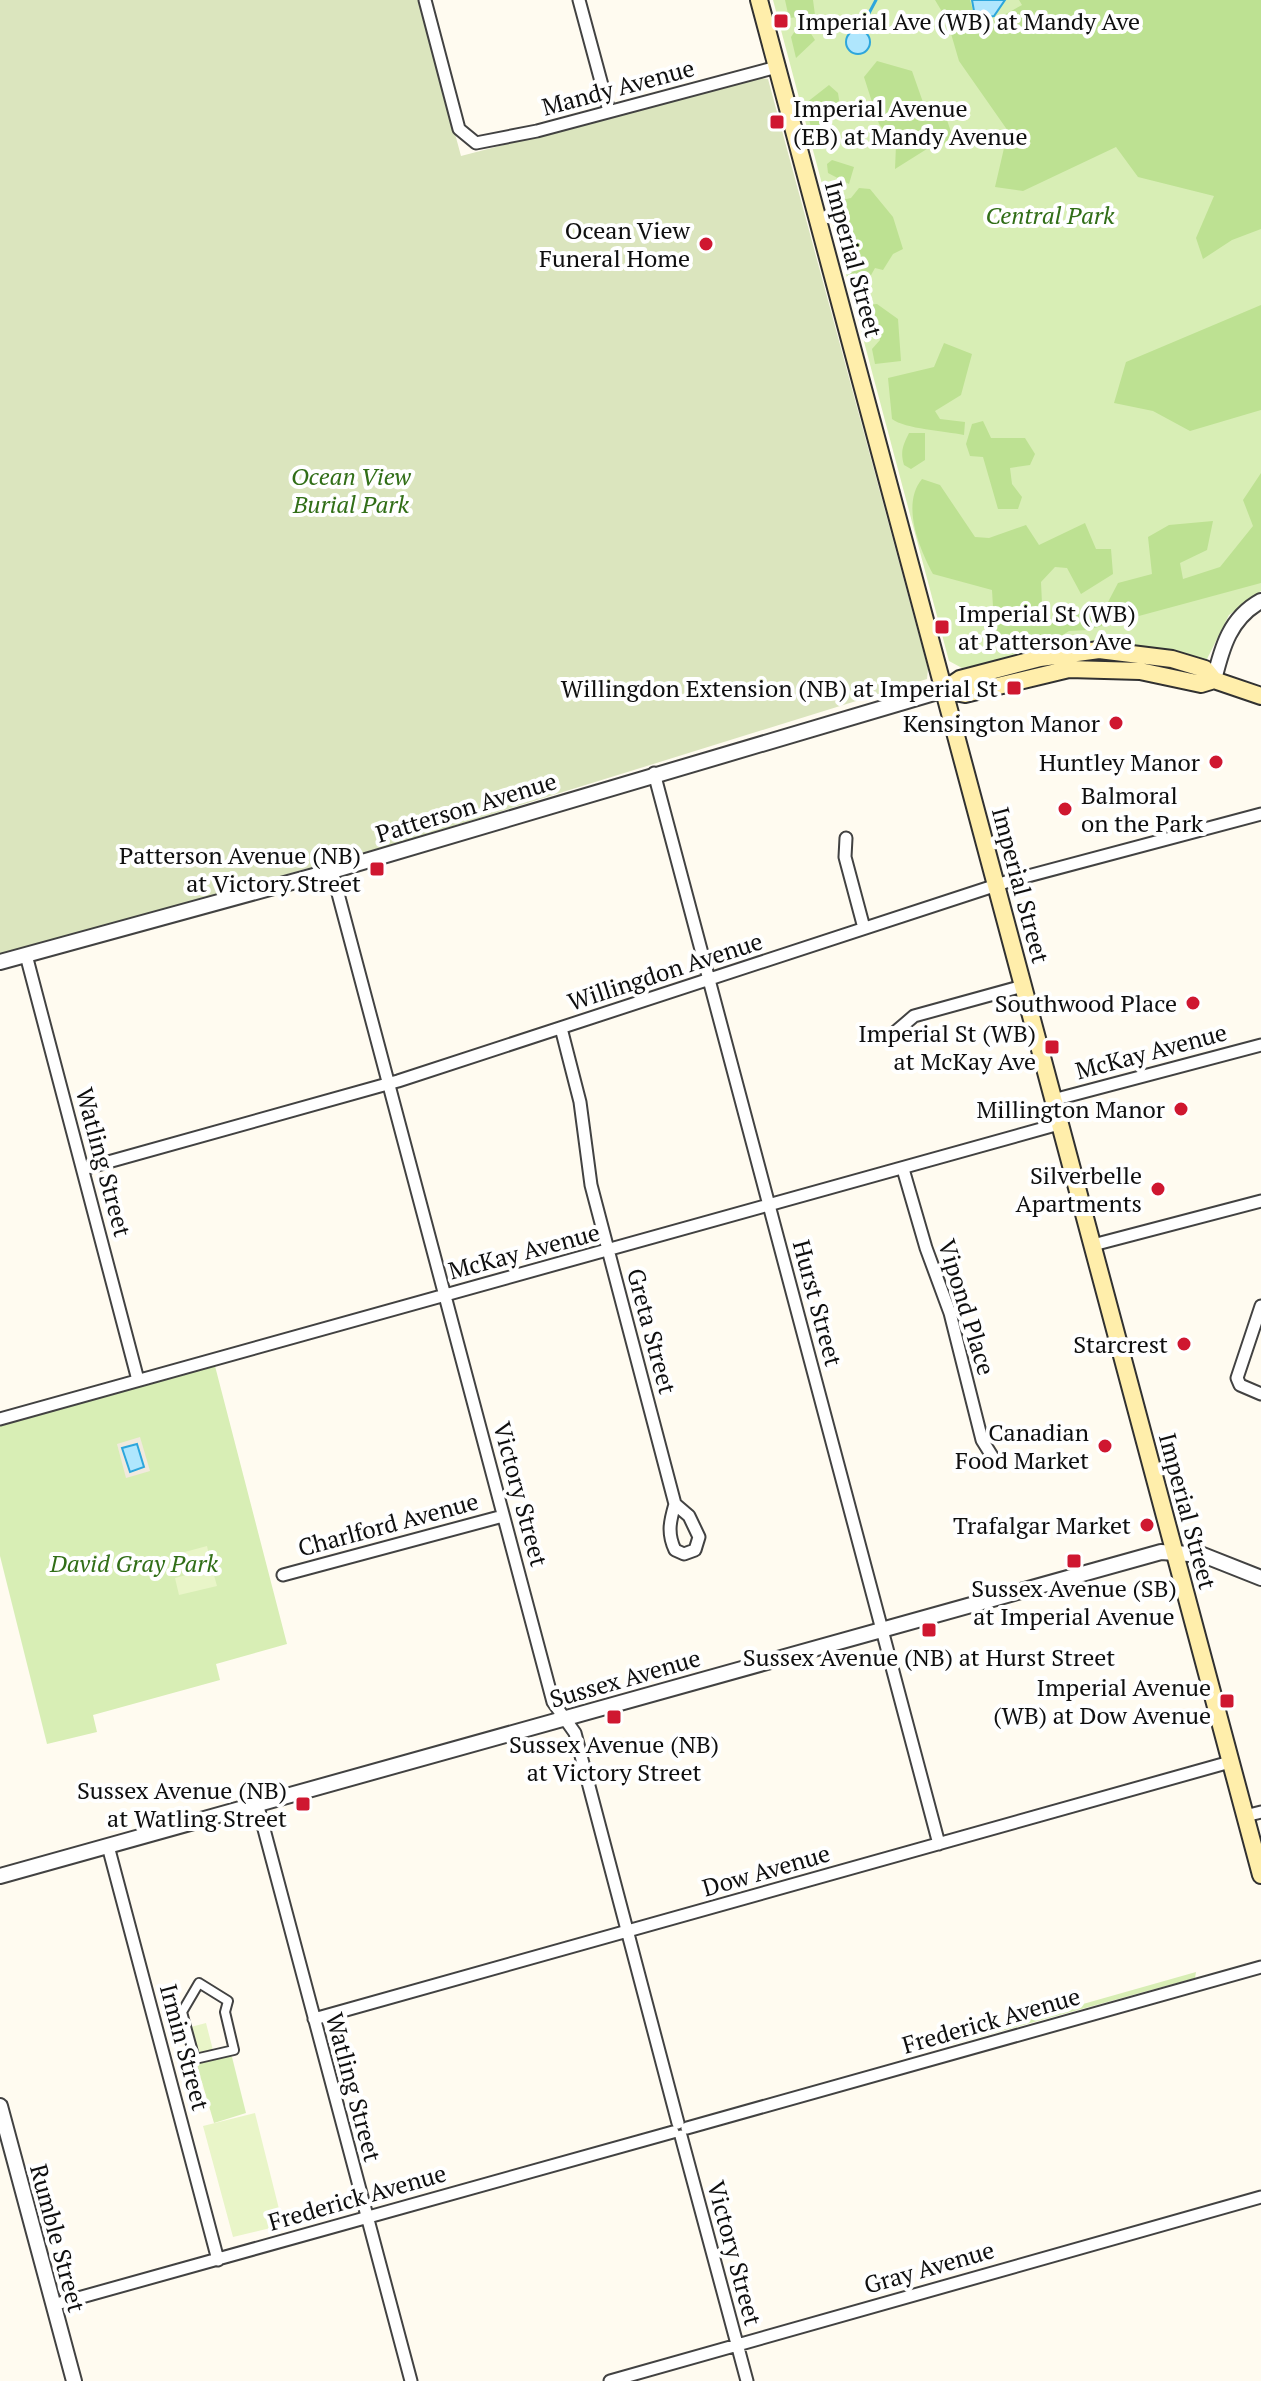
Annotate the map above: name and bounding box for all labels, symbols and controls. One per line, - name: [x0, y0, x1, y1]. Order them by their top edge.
- place label: Imperial Ave (WB) at Mandy Ave: [797, 5, 1140, 37]
- marker: Imperial Ave (WB) at Mandy Ave: [772, 12, 790, 30]
- street label: Mandy Avenue: [538, 51, 698, 123]
- place label: Imperial Avenue (EB) at Mandy Avenue: [793, 92, 1027, 152]
- marker: Imperial Avenue (EB) at Mandy Avenue: [768, 113, 786, 131]
- street label: Imperial Street: [818, 177, 890, 341]
- park label: Central Park: [986, 199, 1115, 231]
- place label: Ocean View Funeral Home: [539, 214, 691, 274]
- marker: Ocean View Funeral Home: [697, 235, 715, 253]
- park label: Ocean View Burial Park: [291, 460, 412, 520]
- place label: Imperial St (WB) at Patterson Ave: [958, 597, 1136, 657]
- marker: Imperial St (WB) at Patterson Ave: [933, 618, 951, 636]
- place label: Willingdon Extension (NB) at Imperial St: [561, 672, 998, 704]
- marker: Willingdon Extension (NB) at Imperial St: [1005, 679, 1023, 697]
- place label: Kensington Manor: [903, 707, 1101, 739]
- marker: Kensington Manor: [1107, 714, 1125, 732]
- place label: Huntley Manor: [1039, 746, 1201, 778]
- marker: Huntley Manor: [1207, 753, 1225, 771]
- street label: Patterson Avenue: [372, 764, 560, 850]
- place label: Balmoral on the Park: [1081, 779, 1204, 839]
- marker: Balmoral on the Park: [1056, 800, 1074, 818]
- street label: Imperial Street: [985, 803, 1057, 967]
- place label: Patterson Avenue (NB) at Victory Street: [119, 839, 361, 899]
- marker: Patterson Avenue (NB) at Victory Street: [368, 860, 386, 878]
- street label: Willingdon Avenue: [564, 924, 766, 1018]
- place label: Southwood Place: [995, 987, 1177, 1019]
- marker: Southwood Place: [1184, 994, 1202, 1012]
- street label: McKay Avenue: [1072, 1015, 1230, 1087]
- place label: Imperial St (WB) at McKay Ave: [858, 1017, 1036, 1077]
- marker: Imperial St (WB) at McKay Ave: [1043, 1038, 1061, 1056]
- street label: Watling Street: [69, 1084, 139, 1240]
- place label: Millington Manor: [976, 1093, 1166, 1125]
- marker: Millington Manor: [1172, 1100, 1190, 1118]
- place label: Silverbelle Apartments: [1015, 1159, 1142, 1219]
- marker: Silverbelle Apartments: [1149, 1180, 1167, 1198]
- street label: McKay Avenue: [445, 1215, 603, 1287]
- street label: Vipond Place: [931, 1235, 1003, 1379]
- street label: Hurst Street: [786, 1236, 850, 1370]
- street label: Greta Street: [620, 1265, 684, 1397]
- place label: Starcrest: [1073, 1328, 1168, 1360]
- marker: Starcrest: [1175, 1335, 1193, 1353]
- place label: Canadian Food Market: [955, 1416, 1089, 1476]
- street label: Victory Street: [486, 1418, 556, 1570]
- street label: Imperial Street: [1152, 1429, 1224, 1593]
- marker: Canadian Food Market: [1096, 1437, 1114, 1455]
- street label: Charlford Avenue: [294, 1485, 482, 1563]
- place label: Trafalgar Market: [953, 1509, 1131, 1541]
- marker: Trafalgar Market: [1138, 1516, 1156, 1534]
- park label: David Gray Park: [49, 1547, 219, 1579]
- marker: Sussex Avenue (SB) at Imperial Avenue: [1065, 1552, 1083, 1570]
- place label: Sussex Avenue (SB) at Imperial Avenue: [971, 1572, 1177, 1632]
- marker: Sussex Avenue (NB) at Hurst Street: [920, 1621, 938, 1639]
- street label: Sussex Avenue: [546, 1641, 704, 1715]
- place label: Sussex Avenue (NB) at Hurst Street: [743, 1641, 1115, 1673]
- place label: Imperial Avenue (WB) at Dow Avenue: [993, 1671, 1211, 1731]
- marker: Imperial Avenue (WB) at Dow Avenue: [1218, 1692, 1236, 1710]
- marker: Sussex Avenue (NB) at Victory Street: [605, 1708, 623, 1726]
- place label: Sussex Avenue (NB) at Victory Street: [509, 1728, 719, 1788]
- place label: Sussex Avenue (NB) at Watling Street: [77, 1774, 287, 1834]
- marker: Sussex Avenue (NB) at Watling Street: [294, 1795, 312, 1813]
- street label: Dow Avenue: [698, 1837, 834, 1903]
- street label: Frederick Avenue: [898, 1979, 1084, 2061]
- street label: Irmin Street: [153, 1980, 217, 2114]
- street label: Watling Street: [319, 2009, 389, 2165]
- street label: Frederick Avenue: [264, 2156, 450, 2238]
- street label: Rumble Street: [23, 2160, 93, 2316]
- street label: Victory Street: [700, 2177, 770, 2329]
- street label: Gray Avenue: [860, 2233, 998, 2301]

